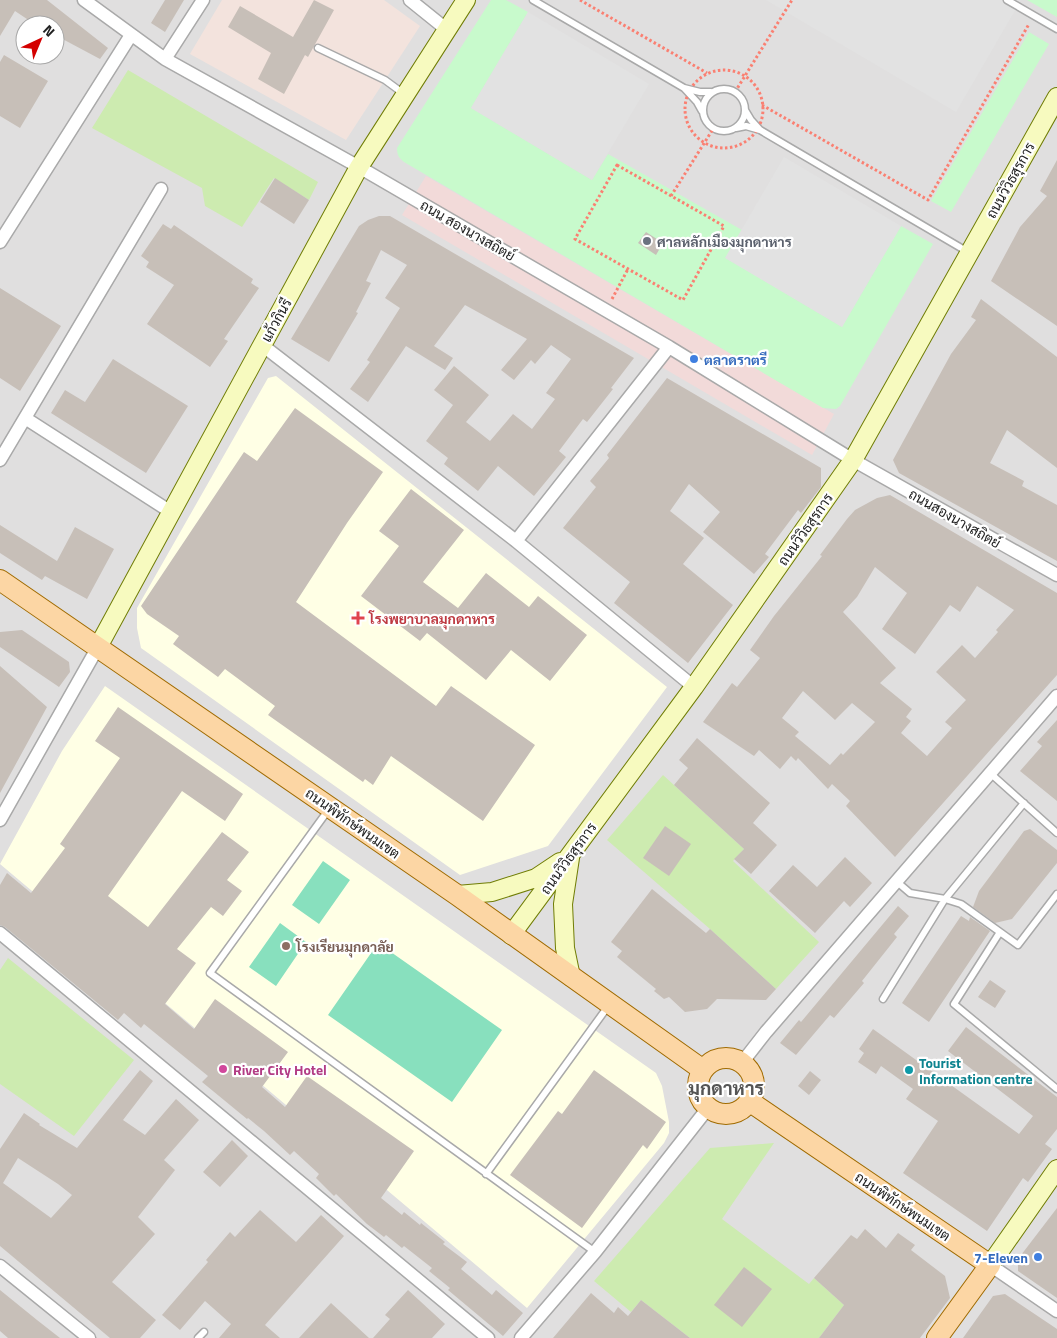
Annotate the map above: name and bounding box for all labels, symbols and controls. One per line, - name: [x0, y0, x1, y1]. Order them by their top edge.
- north arrow: [15, 15, 65, 65]
- text: N: [39, 19, 60, 41]
- street label: ถนนวิวิธสุรการ: [980, 138, 1040, 222]
- street label: ถนน สองนางสถิตย์: [417, 194, 519, 266]
- place label: ศาลหลักเมืองมุกดาหาร: [657, 231, 792, 253]
- marker: ศาลหลักเมืองมุกดาหาร: [641, 235, 653, 247]
- street label: แก้วกินรี: [255, 294, 297, 346]
- place label: ตลาดราตรี: [704, 349, 767, 370]
- marker: ตลาดราตรี: [688, 353, 700, 365]
- street label: ถนนสองนางสถิตย์: [905, 483, 1005, 553]
- street label: ถนนวิวิธสุรการ: [772, 488, 838, 570]
- place label: โรงพยาบาลมุกดาหาร: [368, 608, 495, 630]
- marker: โรงพยาบาลมุกดาหาร: [351, 611, 365, 625]
- street label: ถนนพิทักษ์พนมเขต: [301, 782, 405, 864]
- street label: ถนนวิวิธสุรการ: [535, 817, 601, 898]
- place label: โรงเรียนมุกดาลัย: [295, 936, 394, 958]
- marker: โรงเรียนมุกดาลัย: [280, 940, 292, 952]
- place label: Tourist Information centre: [919, 1052, 1033, 1089]
- place label: River City Hotel: [233, 1059, 327, 1080]
- marker: River City Hotel: [217, 1063, 229, 1075]
- marker: Tourist Information centre: [903, 1064, 915, 1076]
- district label: มุกดาหาร: [688, 1073, 764, 1103]
- street label: ถนนพิทักษ์พนมเขต: [851, 1166, 955, 1246]
- place label: 7-Eleven: [974, 1247, 1028, 1268]
- marker: 7-Eleven: [1032, 1251, 1044, 1263]

